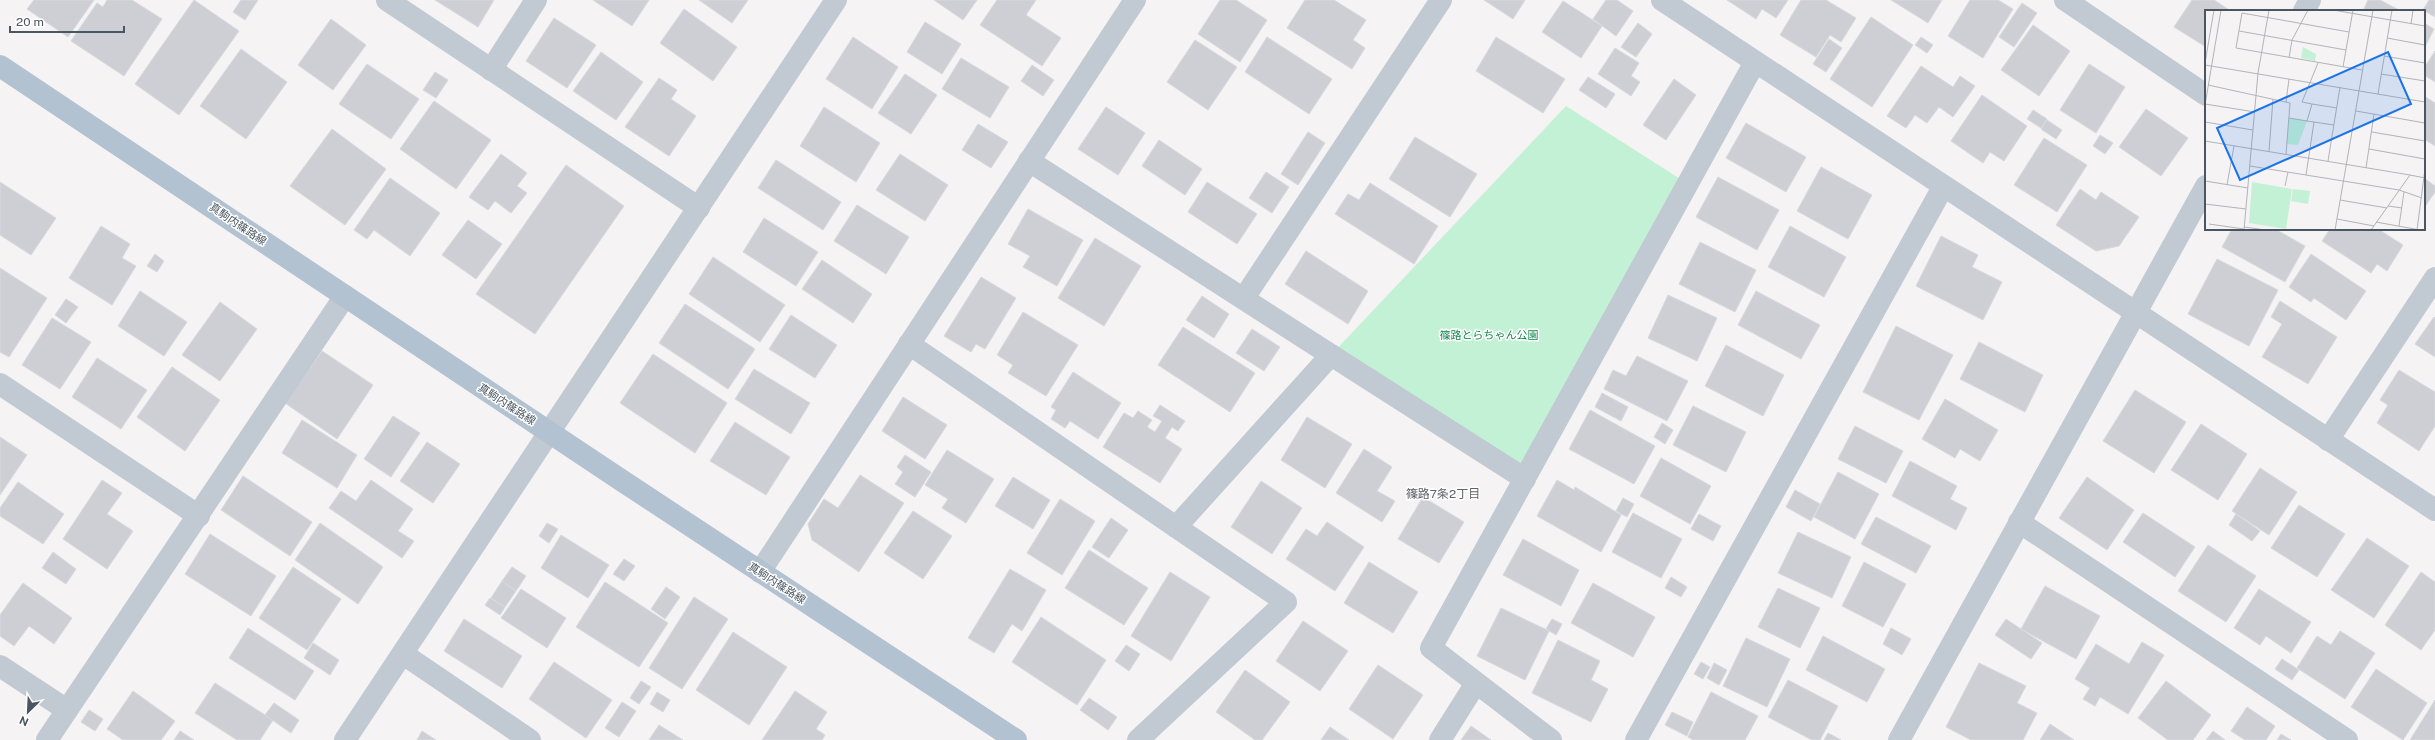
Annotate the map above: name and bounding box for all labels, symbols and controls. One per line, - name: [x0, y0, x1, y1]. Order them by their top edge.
- scale bar: [10, 8, 124, 34]
- inset map: [2205, 10, 2425, 230]
- text: 20 m: [16, 15, 44, 29]
- street label: 真駒内篠路線: [207, 201, 269, 247]
- park label: 篠路とらちゃん公園: [1440, 329, 1539, 341]
- street label: 真駒内篠路線: [476, 381, 538, 427]
- district label: 篠路7条2丁目: [1406, 487, 1480, 501]
- street label: 真駒内篠路線: [746, 560, 808, 606]
- north arrow: [8, 692, 48, 732]
- text: N: [18, 714, 30, 728]

